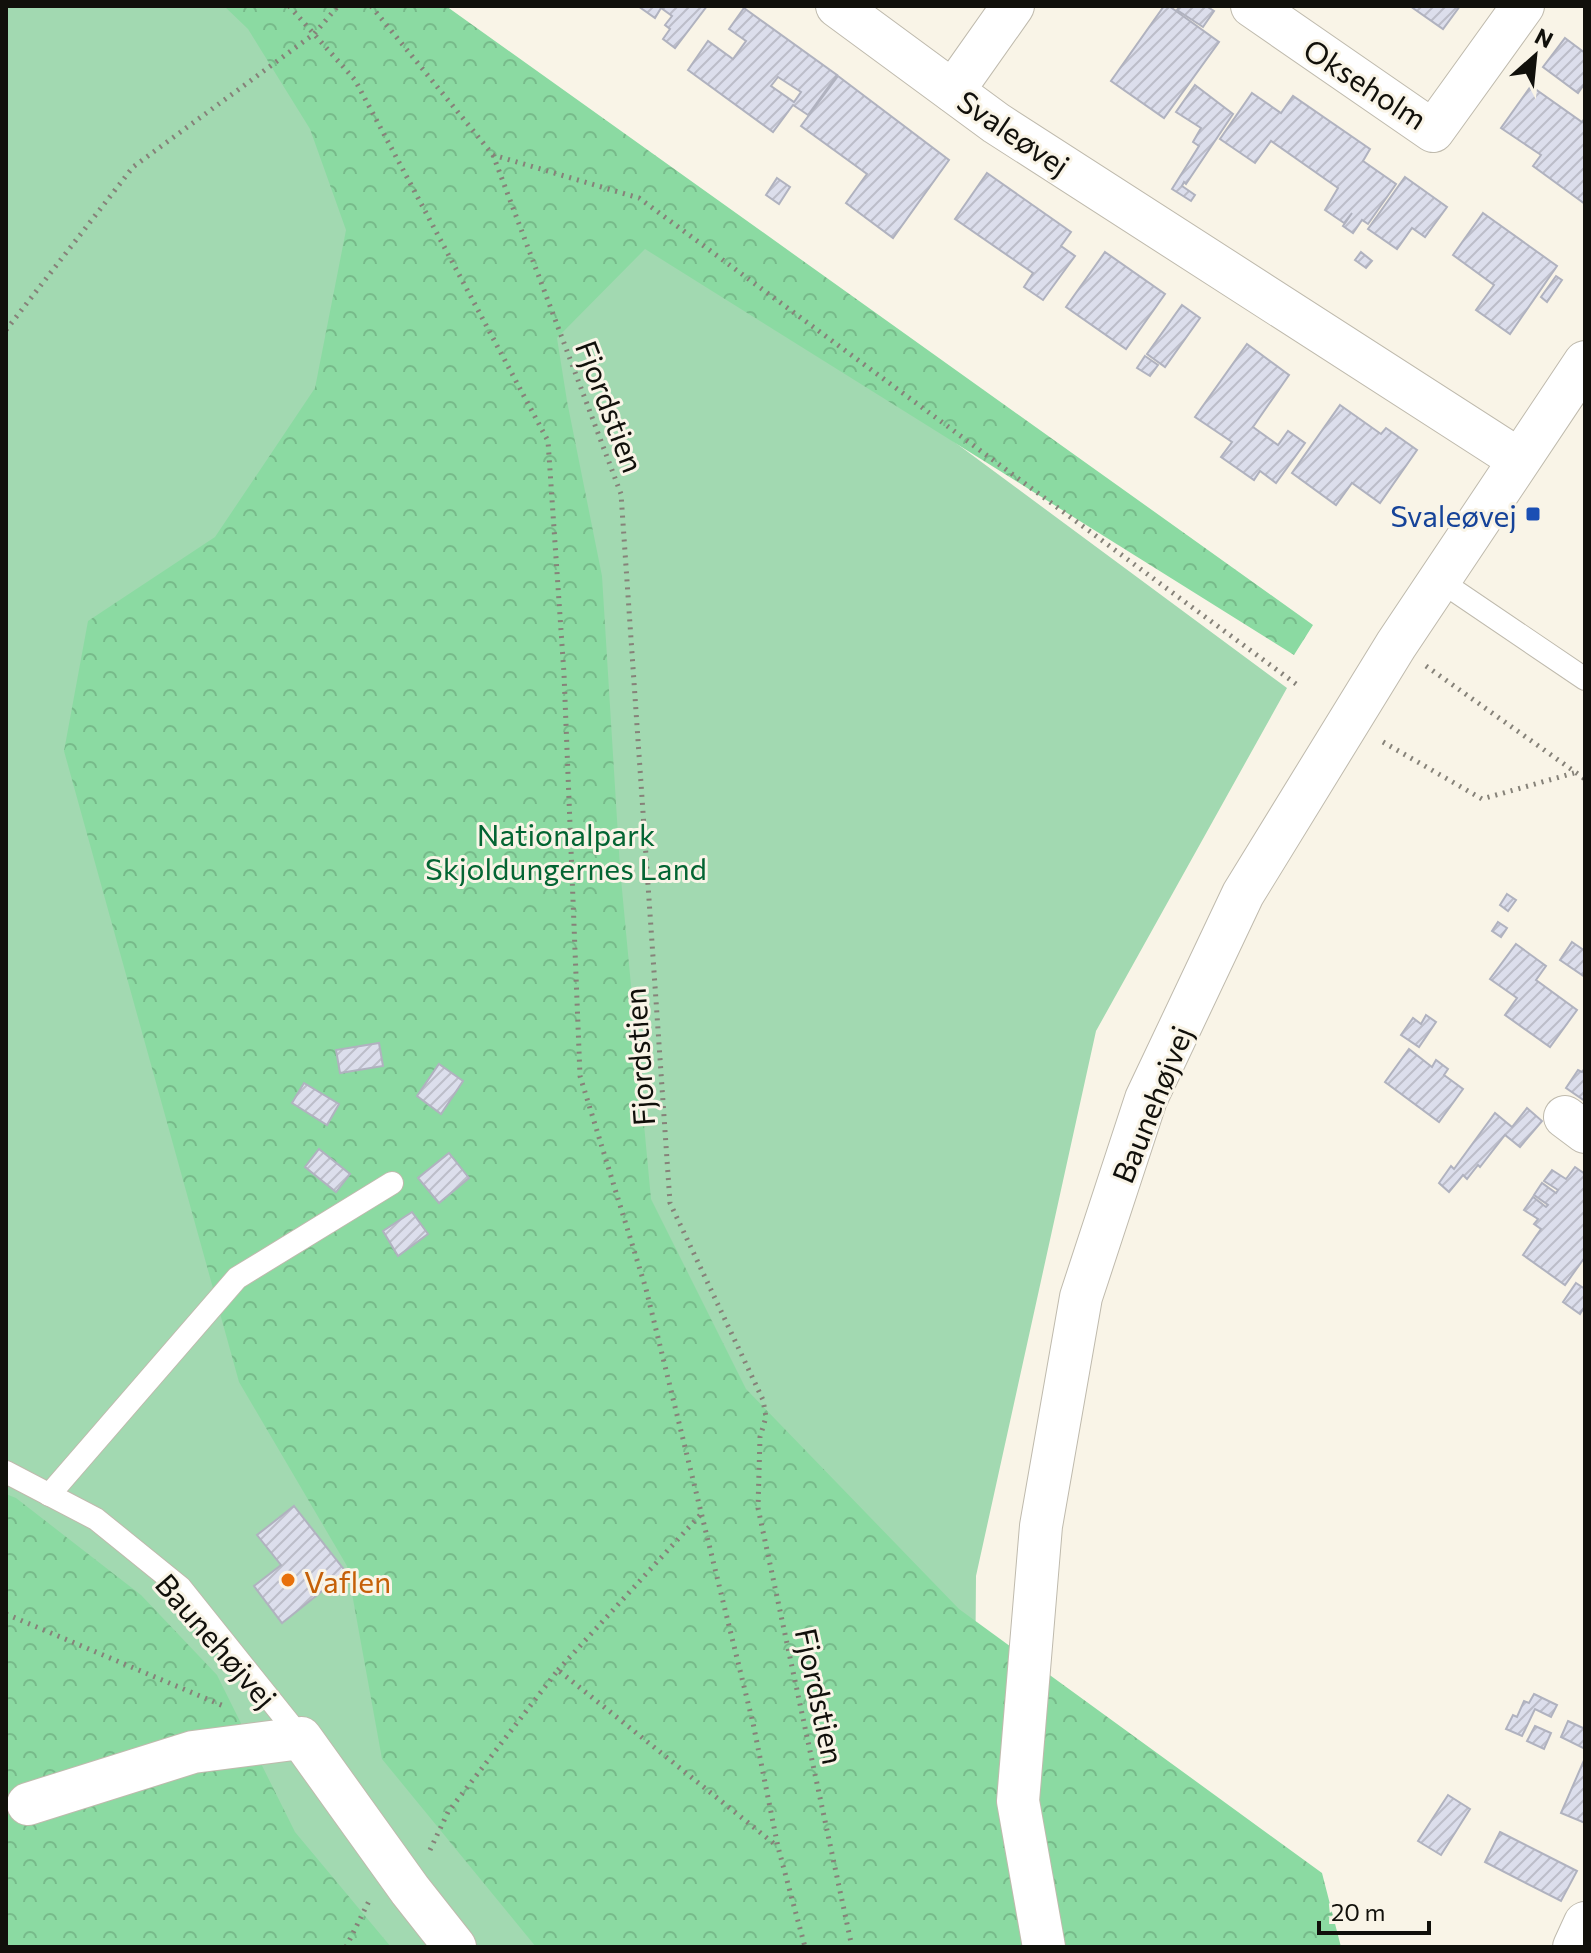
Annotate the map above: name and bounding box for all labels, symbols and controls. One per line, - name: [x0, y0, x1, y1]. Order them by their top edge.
- north arrow: [1495, 16, 1575, 96]
- text: N: [1531, 22, 1558, 54]
- street label: Okseholm: [1298, 30, 1434, 136]
- street label: Svaleøvej: [951, 81, 1077, 183]
- street label: Fjordstien: [569, 335, 653, 477]
- place label: Svaleøvej: [1390, 496, 1517, 533]
- marker: Svaleøvej: [1524, 505, 1542, 523]
- park label: Nationalpark Skjoldungernes Land: [425, 815, 707, 886]
- street label: Fjordstien: [615, 987, 661, 1127]
- street label: Baunehøjvej: [1103, 1020, 1199, 1188]
- place label: Vaflen: [304, 1562, 391, 1599]
- street label: Baunehøjvej: [149, 1565, 285, 1715]
- marker: Vaflen: [279, 1571, 297, 1589]
- street label: Fjordstien: [789, 1625, 853, 1767]
- scale bar: [1319, 1885, 1429, 1935]
- text: 20 m: [1331, 1897, 1385, 1926]

